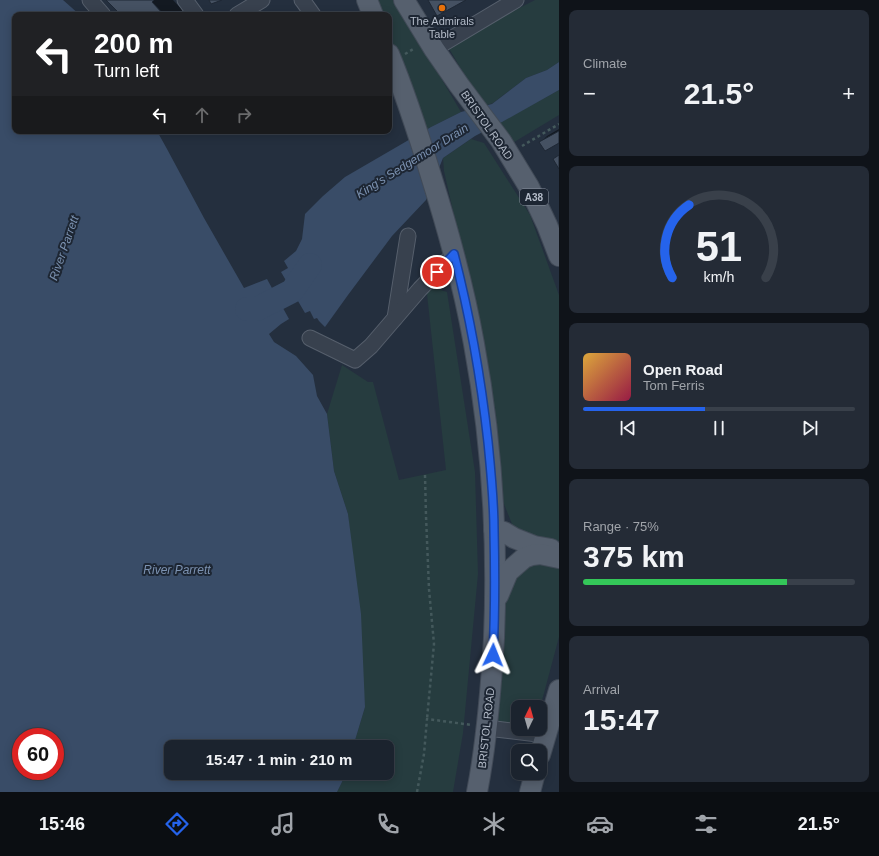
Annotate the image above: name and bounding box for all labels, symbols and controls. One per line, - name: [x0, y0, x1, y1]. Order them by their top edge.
- marker: The Admirals Table: [437, 3, 447, 13]
- place label: The Admirals Table: [410, 15, 475, 40]
- icon: left: [28, 28, 80, 80]
- text: 200 m: [94, 28, 173, 59]
- text: Climate: [583, 56, 627, 71]
- text: Turn left: [94, 61, 159, 81]
- text: 21.5°: [684, 77, 754, 110]
- text: −: [583, 81, 596, 106]
- text: +: [842, 81, 855, 106]
- street label: BRISTOL ROAD: [459, 88, 515, 162]
- icon: left: [149, 104, 171, 126]
- icon: ahead: [191, 104, 213, 126]
- icon: right: [233, 104, 255, 126]
- water label: King's Sedgemoor Drain: [353, 121, 471, 201]
- road number: A38: [520, 189, 548, 205]
- water label: River Parrett: [46, 213, 82, 282]
- text: 51: [696, 222, 742, 269]
- pin: [420, 255, 454, 289]
- icon: arrive: [426, 261, 448, 283]
- text: km/h: [704, 268, 735, 284]
- text: Open Road: [643, 361, 723, 378]
- text: Tom Ferris: [643, 378, 704, 393]
- icon: previous: [617, 417, 639, 439]
- icon: pause: [708, 417, 730, 439]
- icon: next: [799, 417, 821, 439]
- text: Range · 75%: [583, 519, 659, 534]
- text: 375 km: [583, 540, 685, 573]
- water label: River Parrett: [143, 563, 211, 577]
- position arrow: [472, 634, 514, 676]
- text: Arrival: [583, 682, 620, 697]
- street label: BRISTOL ROAD: [476, 687, 496, 769]
- north arrow: [511, 700, 547, 736]
- map controls: [511, 700, 547, 780]
- text: 15:47: [583, 703, 660, 736]
- speed limit sign: 60: [12, 728, 64, 780]
- button: search: [511, 744, 547, 780]
- text: 15:47 · 1 min · 210 m: [206, 751, 352, 768]
- icon: directions: [163, 810, 191, 838]
- icon: music: [269, 810, 297, 838]
- icon: phone: [374, 810, 402, 838]
- icon: climate: [480, 810, 508, 838]
- icon: car: [586, 810, 614, 838]
- icon: filters: [692, 810, 720, 838]
- text: 15:46: [39, 814, 85, 834]
- text: 21.5°: [798, 814, 840, 834]

